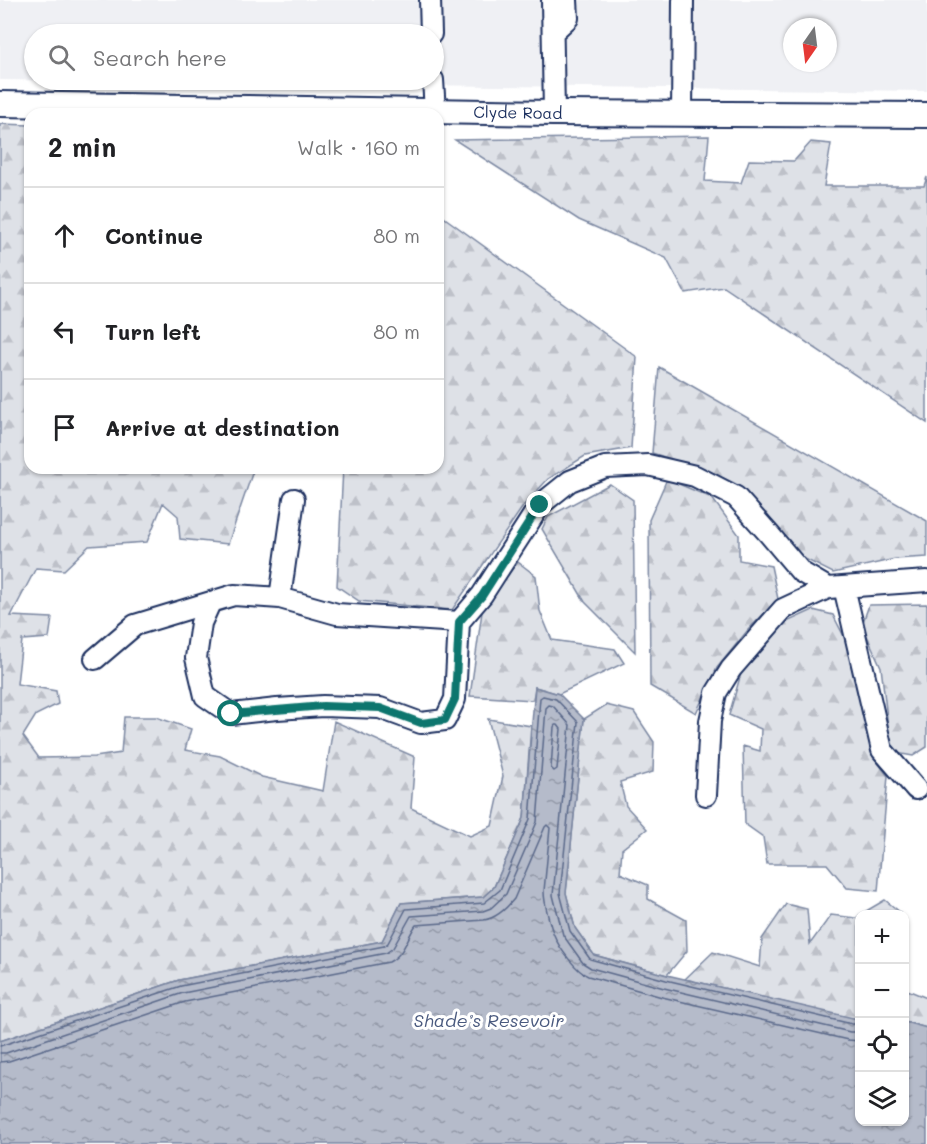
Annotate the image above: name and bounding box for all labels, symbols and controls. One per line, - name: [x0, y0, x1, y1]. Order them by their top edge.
- north arrow: [783, 18, 837, 72]
- search box: [24, 24, 444, 90]
- icon: search: [45, 41, 78, 74]
- text: Search here: [93, 43, 227, 72]
- street label: Clyde Road: [473, 101, 562, 123]
- text: 2 min: [48, 130, 116, 164]
- text: Walk · 160 m: [297, 134, 420, 160]
- icon: ahead: [48, 219, 81, 252]
- text: Continue: [105, 221, 203, 250]
- text: 80 m: [373, 222, 420, 248]
- icon: left: [48, 315, 81, 348]
- text: Turn left: [105, 317, 201, 346]
- text: 80 m: [373, 318, 420, 344]
- icon: arrive: [48, 411, 81, 444]
- text: Arrive at destination: [105, 413, 340, 442]
- route end: [526, 491, 552, 517]
- route start: [217, 700, 243, 726]
- map controls: [855, 910, 909, 1126]
- button: +: [855, 910, 909, 964]
- button: −: [855, 964, 909, 1018]
- water label: Shade’s Resevoir: [414, 1008, 564, 1032]
- button: locate: [855, 1018, 909, 1072]
- button: layers: [855, 1072, 909, 1126]

